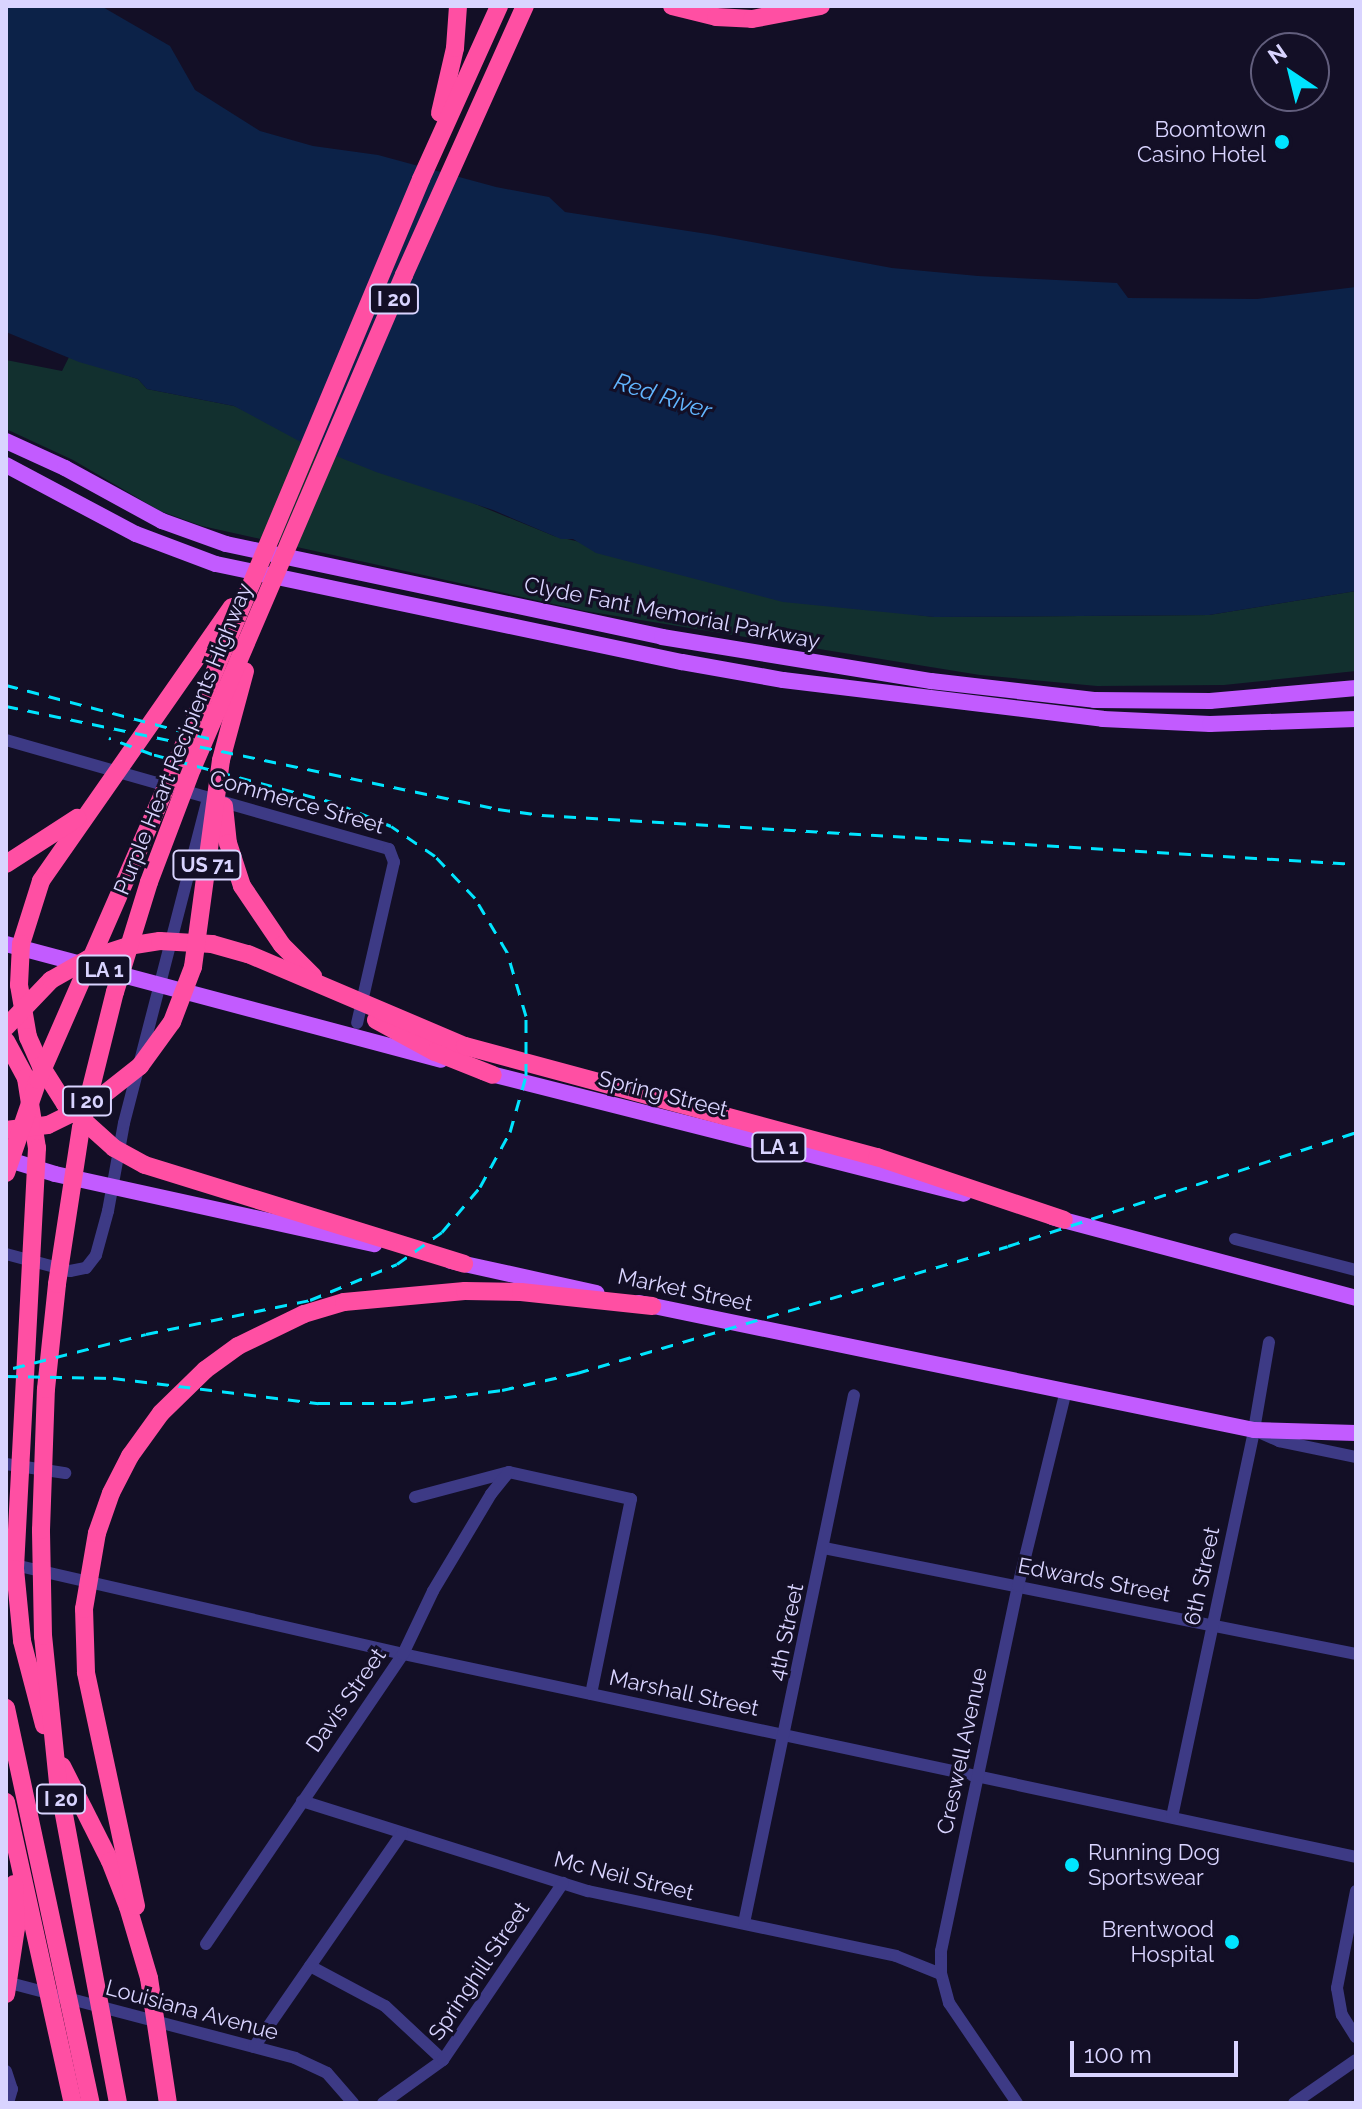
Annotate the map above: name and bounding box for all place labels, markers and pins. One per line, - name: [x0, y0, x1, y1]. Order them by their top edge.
- place label: Boomtown Casino Hotel: [1137, 116, 1266, 168]
- marker: Boomtown Casino Hotel: [1273, 133, 1291, 151]
- place label: Running Dog Sportswear: [1088, 1839, 1220, 1890]
- marker: Running Dog Sportswear: [1063, 1856, 1081, 1874]
- place label: Brentwood Hospital: [1102, 1916, 1214, 1968]
- marker: Brentwood Hospital: [1221, 1931, 1243, 1953]

